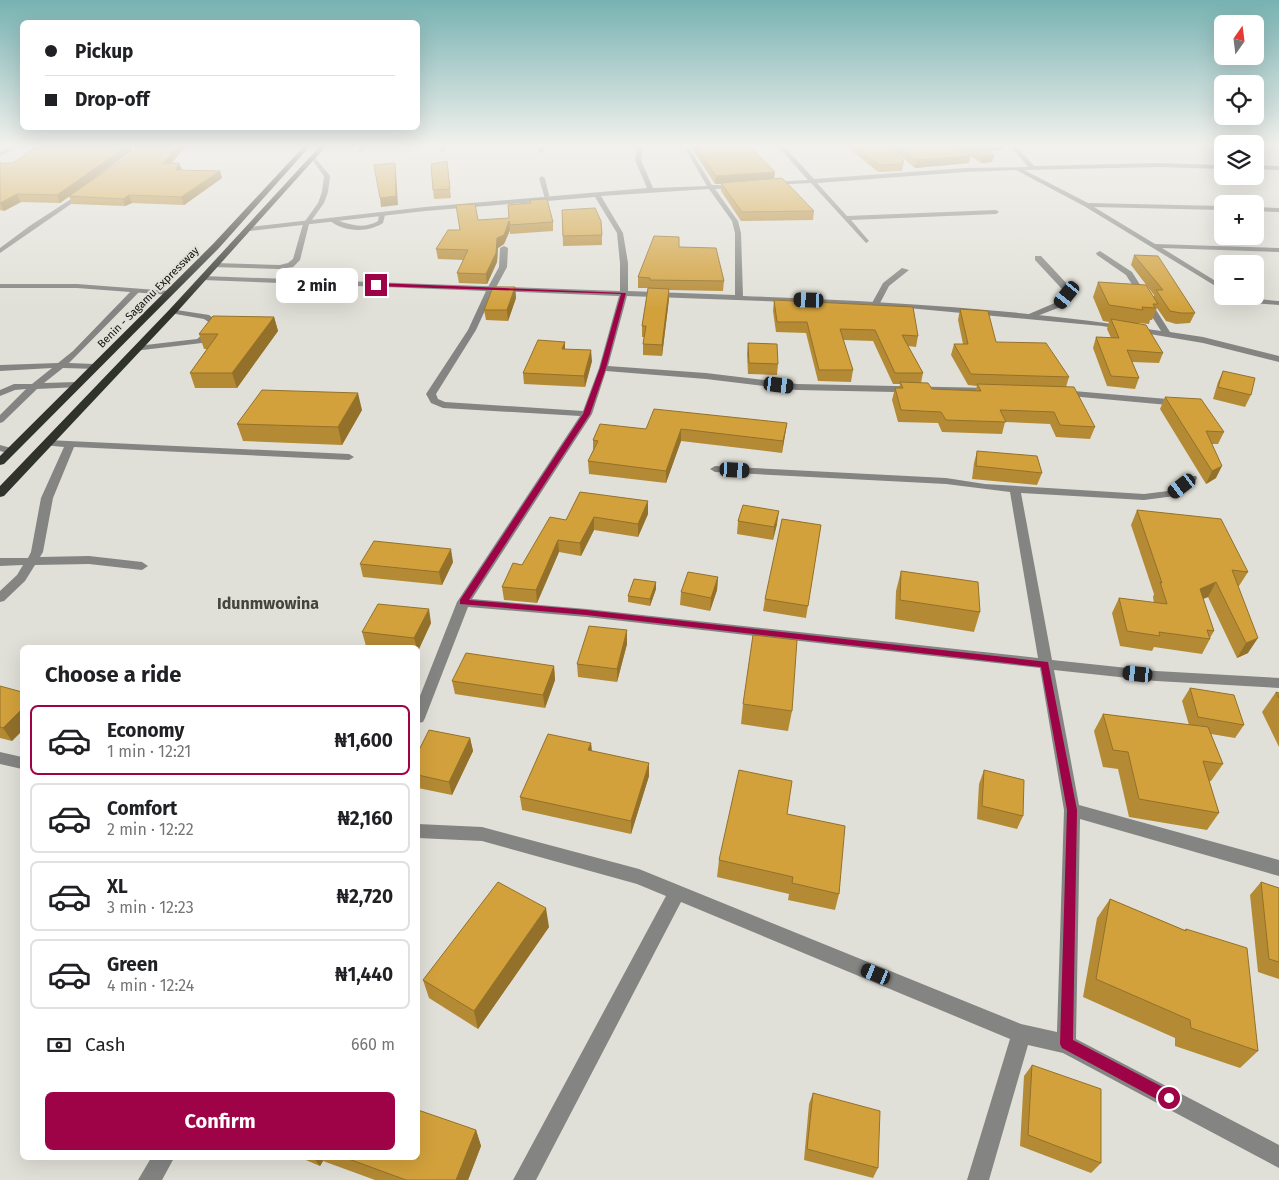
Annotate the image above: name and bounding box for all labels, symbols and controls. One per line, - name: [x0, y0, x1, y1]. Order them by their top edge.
- north arrow: [1214, 15, 1264, 65]
- map controls: [1214, 15, 1264, 305]
- text: Pickup: [75, 40, 133, 63]
- button: locate: [1214, 75, 1264, 125]
- text: Drop-off: [75, 88, 149, 111]
- button: layers: [1214, 135, 1264, 185]
- button: +: [1214, 195, 1264, 245]
- street label: Benin - Sagamu Expressway: [95, 244, 202, 351]
- button: −: [1214, 255, 1264, 305]
- callout: 2 min: [276, 268, 358, 302]
- route end: [365, 274, 387, 296]
- text: 2 min: [297, 276, 337, 295]
- car: [1051, 279, 1082, 311]
- car: [793, 292, 824, 308]
- car: [763, 376, 794, 394]
- car: [719, 462, 750, 478]
- car: [1165, 471, 1198, 501]
- district label: Idunmwowina: [217, 594, 319, 613]
- text: Choose a ride: [45, 661, 181, 688]
- car: [1122, 665, 1153, 683]
- icon: car: [47, 718, 92, 763]
- text: Economy: [107, 719, 184, 742]
- text: ₦1,600: [334, 729, 393, 752]
- text: 1 min · 12:21: [107, 742, 191, 761]
- icon: car: [47, 796, 92, 841]
- text: Comfort: [107, 797, 177, 820]
- text: ₦2,160: [337, 807, 393, 830]
- text: 2 min · 12:22: [107, 820, 194, 839]
- icon: car: [47, 874, 92, 919]
- text: XL: [107, 875, 128, 898]
- text: ₦2,720: [336, 885, 393, 908]
- text: 3 min · 12:23: [107, 898, 194, 917]
- icon: car: [47, 952, 92, 997]
- text: Green: [107, 953, 158, 976]
- car: [859, 961, 892, 987]
- text: ₦1,440: [335, 963, 393, 986]
- text: 4 min · 12:24: [107, 976, 194, 995]
- icon: cash: [45, 1031, 73, 1059]
- text: Cash: [85, 1033, 126, 1056]
- text: 660 m: [351, 1035, 395, 1054]
- route start: [1158, 1087, 1180, 1109]
- button: Confirm: [45, 1092, 395, 1150]

